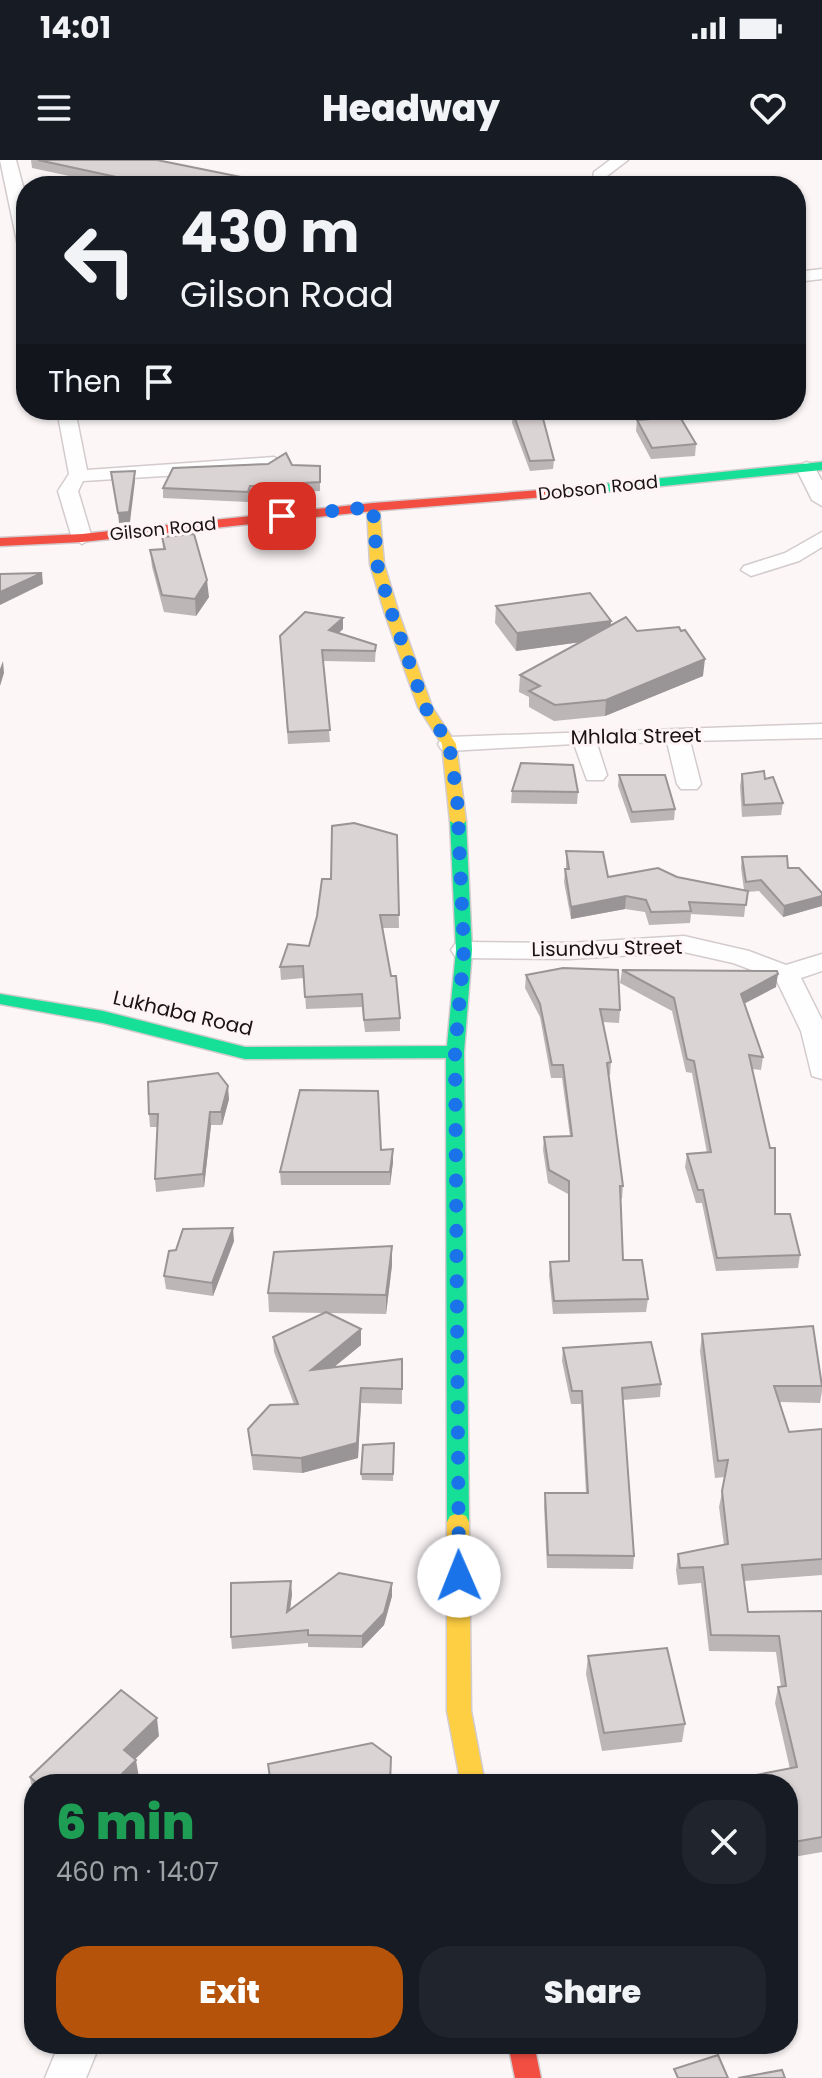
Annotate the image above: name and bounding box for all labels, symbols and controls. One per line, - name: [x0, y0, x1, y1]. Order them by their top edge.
- text: 14:01: [40, 6, 111, 49]
- text: Headway: [322, 83, 500, 134]
- icon: menu: [32, 86, 76, 130]
- icon: heart: [746, 86, 790, 130]
- text: 430 m: [180, 193, 359, 272]
- icon: left: [48, 208, 152, 312]
- text: Gilson Road: [180, 269, 394, 320]
- text: Then: [48, 360, 121, 403]
- icon: arrive: [137, 360, 181, 404]
- street label: Dobson Road: [537, 469, 659, 506]
- pin: [248, 482, 316, 550]
- icon: arrive: [260, 494, 304, 538]
- street label: Gilson Road: [108, 510, 217, 547]
- street label: Mhlala Street: [570, 721, 702, 751]
- street label: Lisundvu Street: [531, 933, 683, 963]
- street label: Lukhaba Road: [110, 983, 256, 1043]
- position arrow: [417, 1534, 501, 1618]
- text: 6 min: [56, 1789, 195, 1856]
- button: close: [682, 1800, 766, 1884]
- text: 460 m · 14:07: [56, 1854, 219, 1890]
- button: Exit: [56, 1946, 403, 2038]
- button: Share: [419, 1946, 766, 2038]

